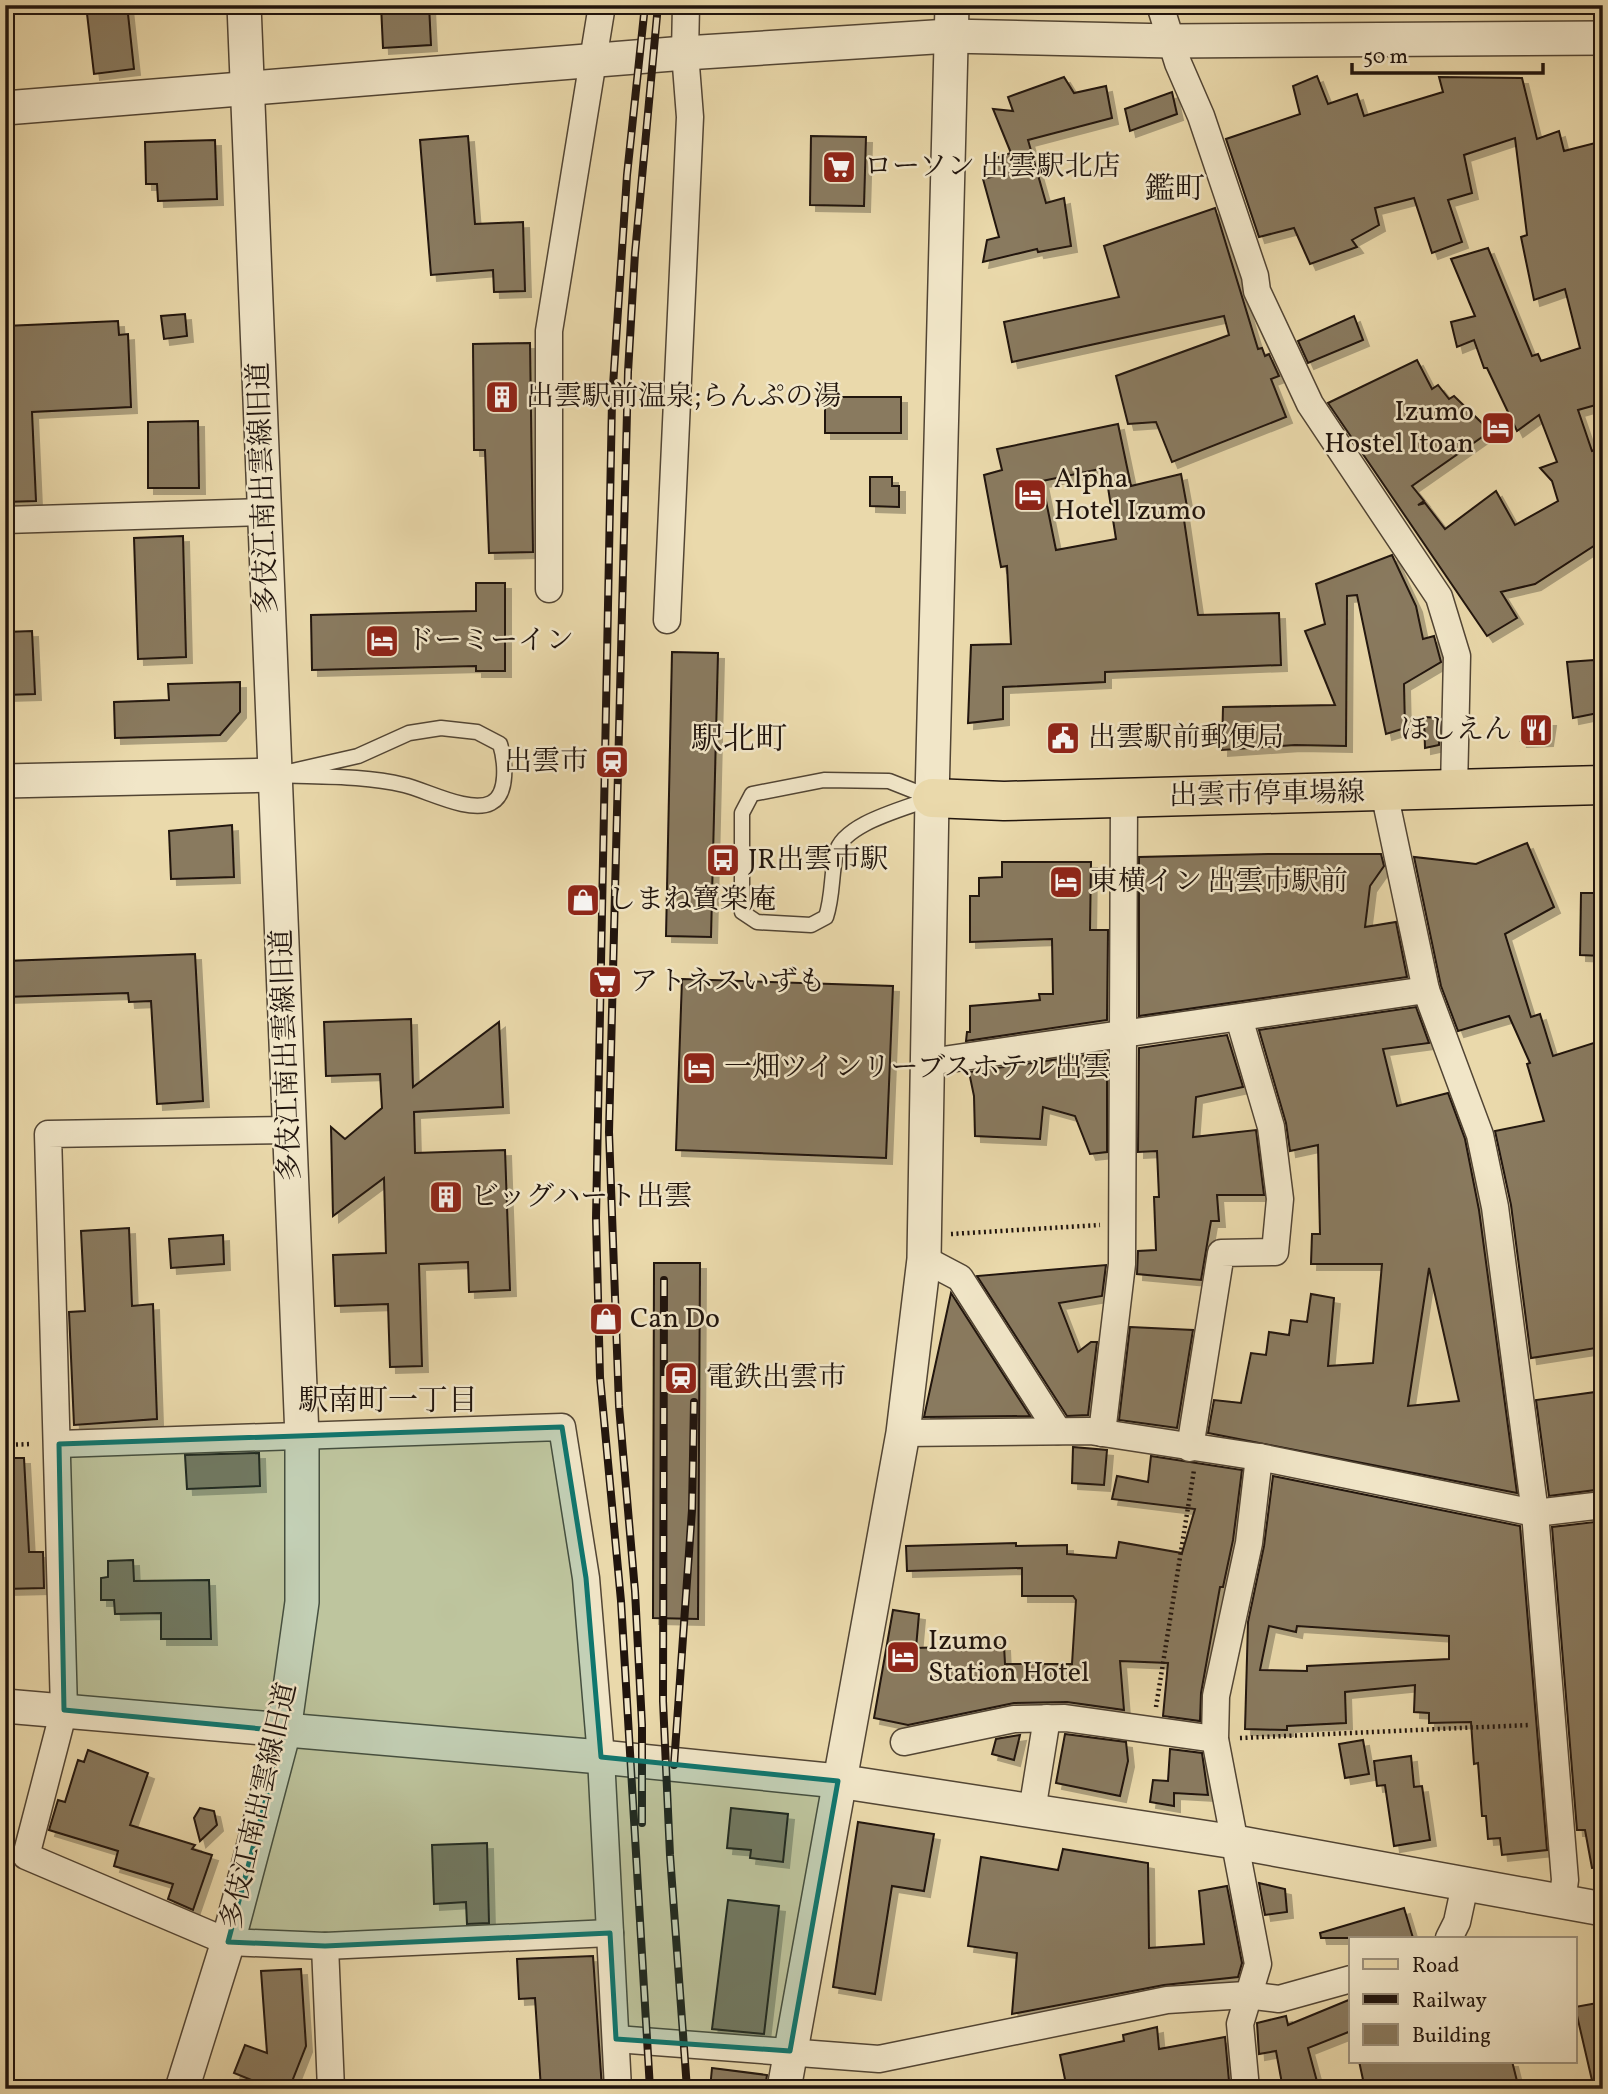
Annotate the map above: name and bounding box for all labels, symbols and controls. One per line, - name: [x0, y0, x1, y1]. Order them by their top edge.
- scale bar: [1352, 32, 1543, 76]
- text: 50 m: [1363, 43, 1408, 72]
- supermarket icon: ローソン 出雲駅北店: [820, 148, 858, 186]
- place label: ローソン 出雲駅北店: [864, 148, 1120, 187]
- district label: 鑑町: [1145, 169, 1205, 211]
- street label: 多伎江南出雲線旧道: [240, 361, 288, 615]
- building icon: 出雲駅前温泉;らんぷの湯: [483, 378, 521, 416]
- place label: 出雲駅前温泉;らんぷの湯: [526, 378, 841, 417]
- place label: Izumo Hostel Itoan: [1324, 393, 1474, 464]
- hotel icon: Izumo Hostel Itoan: [1479, 409, 1517, 447]
- place label: Alpha Hotel Izumo: [1054, 460, 1206, 531]
- hotel icon: Alpha Hotel Izumo: [1011, 476, 1049, 514]
- hotel icon: ドーミーイン: [363, 622, 401, 660]
- place label: ドーミーイン: [406, 622, 574, 661]
- place label: ほしえん: [1400, 711, 1512, 750]
- restaurant icon: ほしえん: [1517, 711, 1555, 749]
- district label: 駅北町: [691, 719, 787, 763]
- public building icon: 出雲駅前郵便局: [1044, 719, 1082, 757]
- place label: 出雲駅前郵便局: [1088, 719, 1284, 758]
- place label: 出雲市: [504, 743, 588, 782]
- station icon: 出雲市: [593, 743, 631, 781]
- street label: 出雲市停車場線: [1169, 774, 1365, 816]
- bus stop icon: JR出雲市駅: [704, 841, 742, 879]
- place label: JR出雲市駅: [748, 841, 888, 880]
- hotel icon: 東横イン 出雲市駅前: [1047, 863, 1085, 901]
- place label: 東横イン 出雲市駅前: [1090, 863, 1348, 902]
- shop icon: しまね寶楽庵: [564, 881, 602, 919]
- place label: しまね寶楽庵: [608, 881, 776, 920]
- street label: 多伎江南出雲線旧道: [263, 928, 311, 1182]
- supermarket icon: アトネスいずも: [586, 963, 624, 1001]
- place label: アトネスいずも: [630, 963, 826, 1002]
- hotel icon: 一畑ツインリーブスホテル出雲: [680, 1049, 718, 1087]
- place label: 一畑ツインリーブスホテル出雲: [724, 1049, 1111, 1088]
- building icon: ビッグハート出雲: [427, 1178, 465, 1216]
- place label: ビッグハート出雲: [471, 1178, 692, 1217]
- shop icon: Can Do: [587, 1300, 625, 1338]
- place label: Can Do: [630, 1300, 720, 1339]
- station icon: 電鉄出雲市: [662, 1359, 700, 1397]
- place label: 電鉄出雲市: [706, 1359, 846, 1398]
- district label: 駅南町一丁目: [298, 1381, 478, 1423]
- place label: Izumo Station Hotel: [928, 1622, 1089, 1693]
- hotel icon: Izumo Station Hotel: [884, 1638, 922, 1676]
- street label: 多伎江南出雲線旧道: [213, 1679, 307, 1933]
- legend: [1349, 1937, 1576, 2062]
- text: Road: [1412, 1952, 1459, 1981]
- text: Railway: [1412, 1987, 1488, 2016]
- text: Building: [1412, 2022, 1491, 2051]

